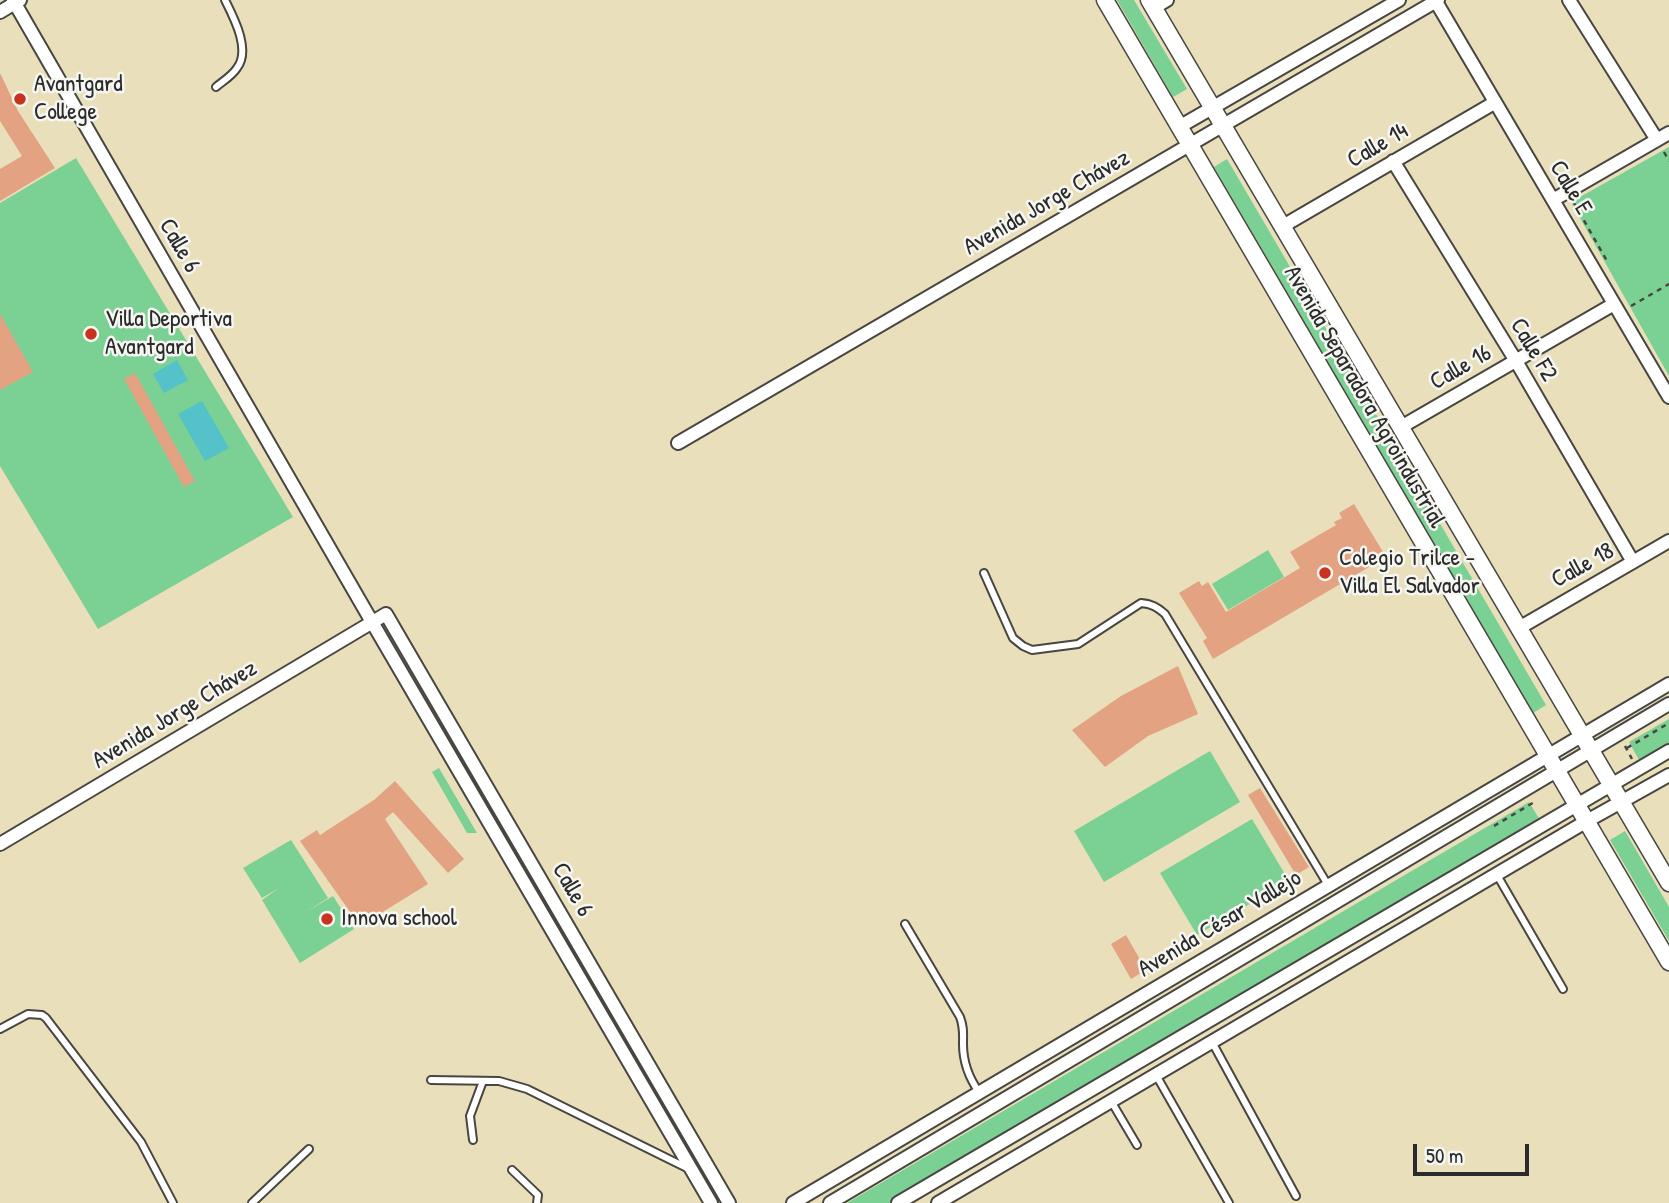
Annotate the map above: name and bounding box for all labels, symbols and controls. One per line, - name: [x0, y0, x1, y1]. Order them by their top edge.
- place label: Avantgard College: [34, 71, 123, 127]
- marker: Avantgard College: [12, 91, 28, 107]
- street label: Calle 14: [1342, 117, 1414, 175]
- street label: Avenida Jorge Chávez: [959, 144, 1135, 262]
- street label: Calle E: [1543, 155, 1597, 221]
- street label: Calle 6: [152, 214, 206, 278]
- street label: Avenida Separadora Agroindustrial: [1277, 261, 1451, 533]
- place label: Villa Deportiva Avantgard: [105, 306, 232, 362]
- street label: Calle F2: [1503, 313, 1563, 387]
- marker: Villa Deportiva Avantgard: [83, 326, 99, 342]
- street label: Calle 16: [1425, 339, 1497, 397]
- street label: Calle 18: [1547, 537, 1619, 595]
- place label: Colegio Trilce - Villa El Salvador: [1339, 545, 1480, 601]
- marker: Colegio Trilce - Villa El Salvador: [1317, 565, 1333, 581]
- street label: Avenida Jorge Chávez: [87, 655, 263, 775]
- street label: Calle 6: [545, 858, 599, 922]
- street label: Avenida César Vallejo: [1133, 864, 1307, 984]
- place label: Innova school: [341, 905, 457, 933]
- marker: Innova school: [319, 911, 335, 927]
- scale bar: [1417, 1130, 1532, 1174]
- text: 50 m: [1426, 1141, 1463, 1170]

